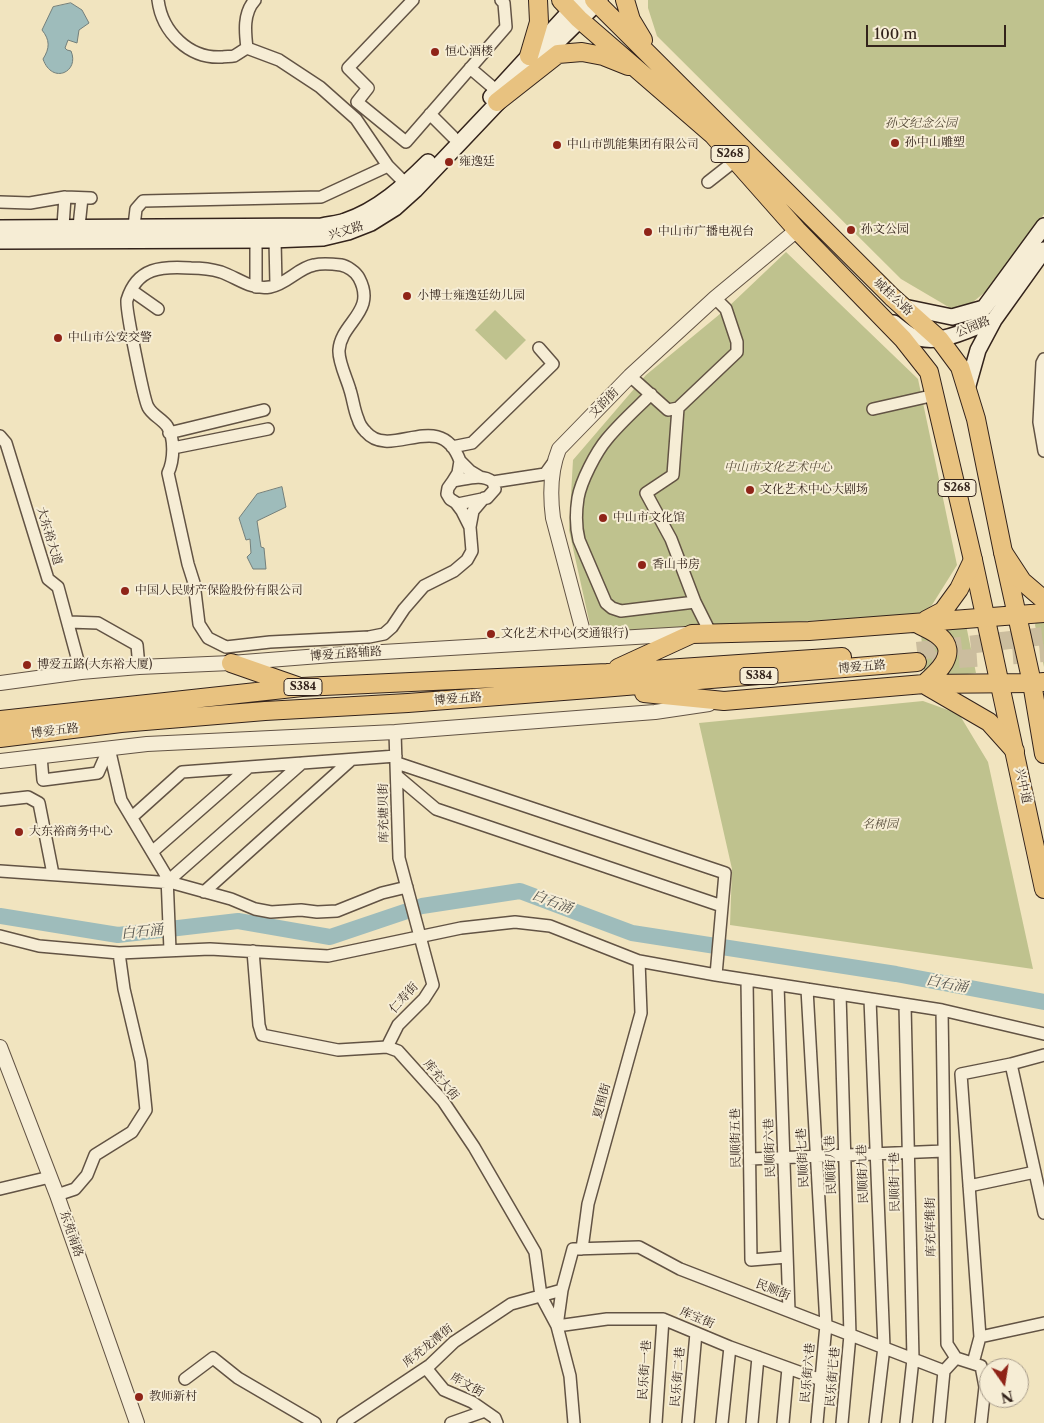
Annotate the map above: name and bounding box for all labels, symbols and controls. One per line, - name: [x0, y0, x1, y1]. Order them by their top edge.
- scale bar: [869, 15, 1009, 47]
- text: 100 m: [874, 24, 917, 43]
- place label: 恒心酒楼: [445, 45, 493, 59]
- marker: 恒心酒楼: [429, 46, 441, 58]
- park label: 孙文纪念公园: [885, 117, 957, 131]
- place label: 孙中山雕塑: [905, 136, 965, 150]
- marker: 孙中山雕塑: [889, 137, 901, 149]
- place label: 中山市凯能集团有限公司: [567, 138, 699, 152]
- marker: 中山市凯能集团有限公司: [551, 139, 563, 151]
- road number: S268: [711, 146, 749, 162]
- place label: 雍逸廷: [459, 155, 495, 169]
- marker: 雍逸廷: [443, 156, 455, 168]
- street label: 兴文路: [327, 219, 365, 243]
- place label: 孙文公园: [861, 223, 909, 237]
- marker: 孙文公园: [845, 224, 857, 236]
- place label: 中山市广播电视台: [658, 225, 754, 239]
- marker: 中山市广播电视台: [642, 226, 654, 238]
- street label: 城桂公路: [871, 275, 915, 319]
- place label: 小博士雍逸廷幼儿园: [417, 289, 525, 303]
- marker: 小博士雍逸廷幼儿园: [401, 290, 413, 302]
- street label: 公园路: [954, 314, 992, 340]
- place label: 中山市公安交警: [68, 331, 152, 345]
- marker: 中山市公安交警: [52, 332, 64, 344]
- street label: 文韵街: [586, 385, 622, 421]
- park label: 中山市文化艺术中心: [724, 461, 832, 475]
- road number: S268: [938, 479, 976, 496]
- place label: 文化艺术中心大剧场: [760, 483, 868, 497]
- marker: 文化艺术中心大剧场: [744, 484, 756, 496]
- street label: 大东裕大道: [33, 505, 65, 567]
- place label: 中山市文化馆: [613, 511, 685, 525]
- marker: 中山市文化馆: [597, 512, 609, 524]
- place label: 香山书房: [652, 558, 700, 572]
- marker: 香山书房: [636, 559, 648, 571]
- place label: 中国人民财产保险股份有限公司: [135, 584, 303, 598]
- marker: 中国人民财产保险股份有限公司: [119, 585, 131, 597]
- place label: 文化艺术中心(交通银行): [501, 627, 628, 641]
- marker: 文化艺术中心(交通银行): [485, 628, 497, 640]
- street label: 博爱五路辅路: [310, 644, 382, 664]
- place label: 博爱五路(大东裕大厦): [37, 658, 152, 672]
- street label: 博爱五路: [837, 658, 887, 676]
- marker: 博爱五路(大东裕大厦): [21, 659, 33, 671]
- road number: S384: [740, 668, 778, 684]
- road number: S384: [284, 679, 322, 696]
- street label: 博爱五路: [434, 690, 482, 708]
- street label: 博爱五路: [30, 721, 80, 741]
- street label: 兴中道: [1012, 767, 1034, 805]
- street label: 库充塘贝街: [376, 783, 392, 843]
- park label: 名树园: [862, 818, 898, 832]
- place label: 大东裕商务中心: [29, 825, 113, 839]
- marker: 大东裕商务中心: [13, 826, 25, 838]
- water label: 白石涌: [529, 887, 575, 917]
- water label: 白石涌: [120, 921, 164, 943]
- water label: 白石涌: [925, 972, 969, 996]
- street label: 仁寿街: [387, 980, 421, 1016]
- street label: 库充大街: [420, 1057, 462, 1103]
- street label: 夏围街: [590, 1082, 614, 1120]
- street label: 民顺街五巷: [728, 1108, 744, 1168]
- street label: 民顺街六巷: [762, 1118, 778, 1178]
- street label: 民顺街七巷: [794, 1128, 812, 1188]
- street label: 民顺街八巷: [823, 1135, 839, 1195]
- street label: 民顺街九巷: [855, 1144, 871, 1204]
- street label: 民顺街十巷: [887, 1152, 903, 1212]
- street label: 库充库维街: [923, 1197, 939, 1257]
- street label: 东苑南路: [56, 1209, 86, 1259]
- street label: 民顺街: [754, 1277, 792, 1303]
- street label: 库宝街: [678, 1304, 716, 1332]
- street label: 库充龙潭街: [400, 1322, 456, 1370]
- street label: 民乐街一巷: [636, 1340, 654, 1400]
- street label: 民乐街六巷: [798, 1342, 818, 1404]
- street label: 民乐街二巷: [668, 1346, 688, 1408]
- street label: 民乐街七巷: [823, 1346, 843, 1408]
- north arrow: [979, 1358, 1029, 1408]
- street label: 库文街: [448, 1370, 486, 1400]
- text: N: [999, 1387, 1015, 1407]
- place label: 教师新村: [149, 1390, 197, 1404]
- marker: 教师新村: [133, 1391, 145, 1403]

